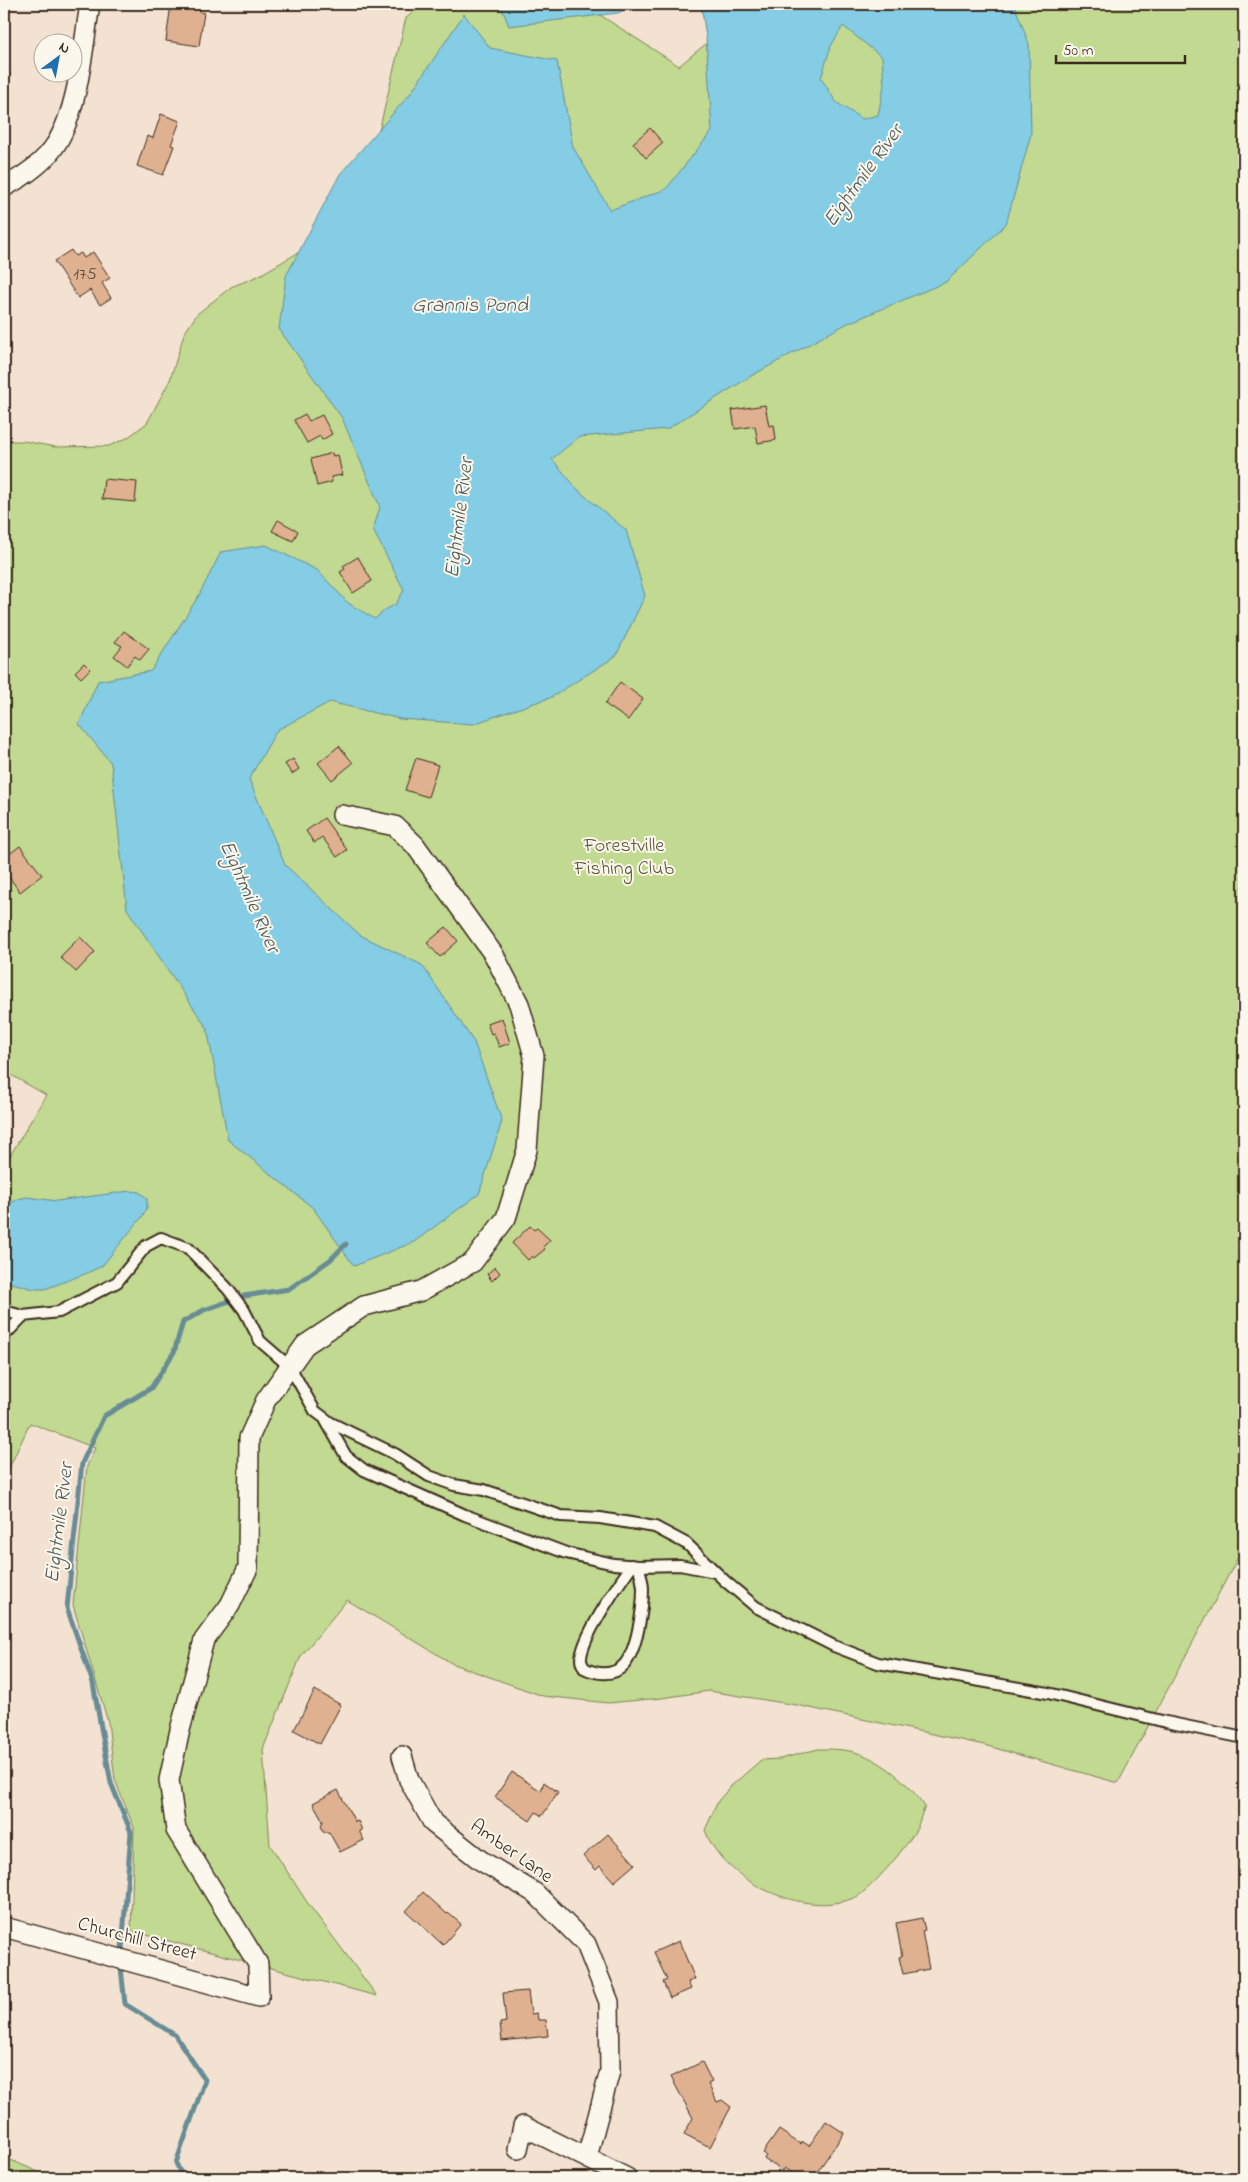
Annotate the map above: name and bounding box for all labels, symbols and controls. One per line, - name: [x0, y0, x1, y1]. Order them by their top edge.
- north arrow: [32, 32, 82, 82]
- scale bar: [1056, 32, 1184, 64]
- text: N: [55, 37, 74, 60]
- text: 50 m: [1063, 40, 1094, 62]
- water label: Eightmile River: [816, 116, 914, 234]
- house number: 175: [73, 262, 97, 288]
- water label: Grannis Pond: [412, 291, 529, 321]
- water label: Eightmile River: [438, 454, 484, 580]
- park label: Forestville Fishing Club: [573, 832, 674, 885]
- water label: Eightmile River: [210, 836, 288, 961]
- water label: Eightmile River: [38, 1459, 84, 1585]
- street label: Amber Lane: [464, 1813, 558, 1891]
- street label: Churchill Street: [74, 1910, 200, 1970]

